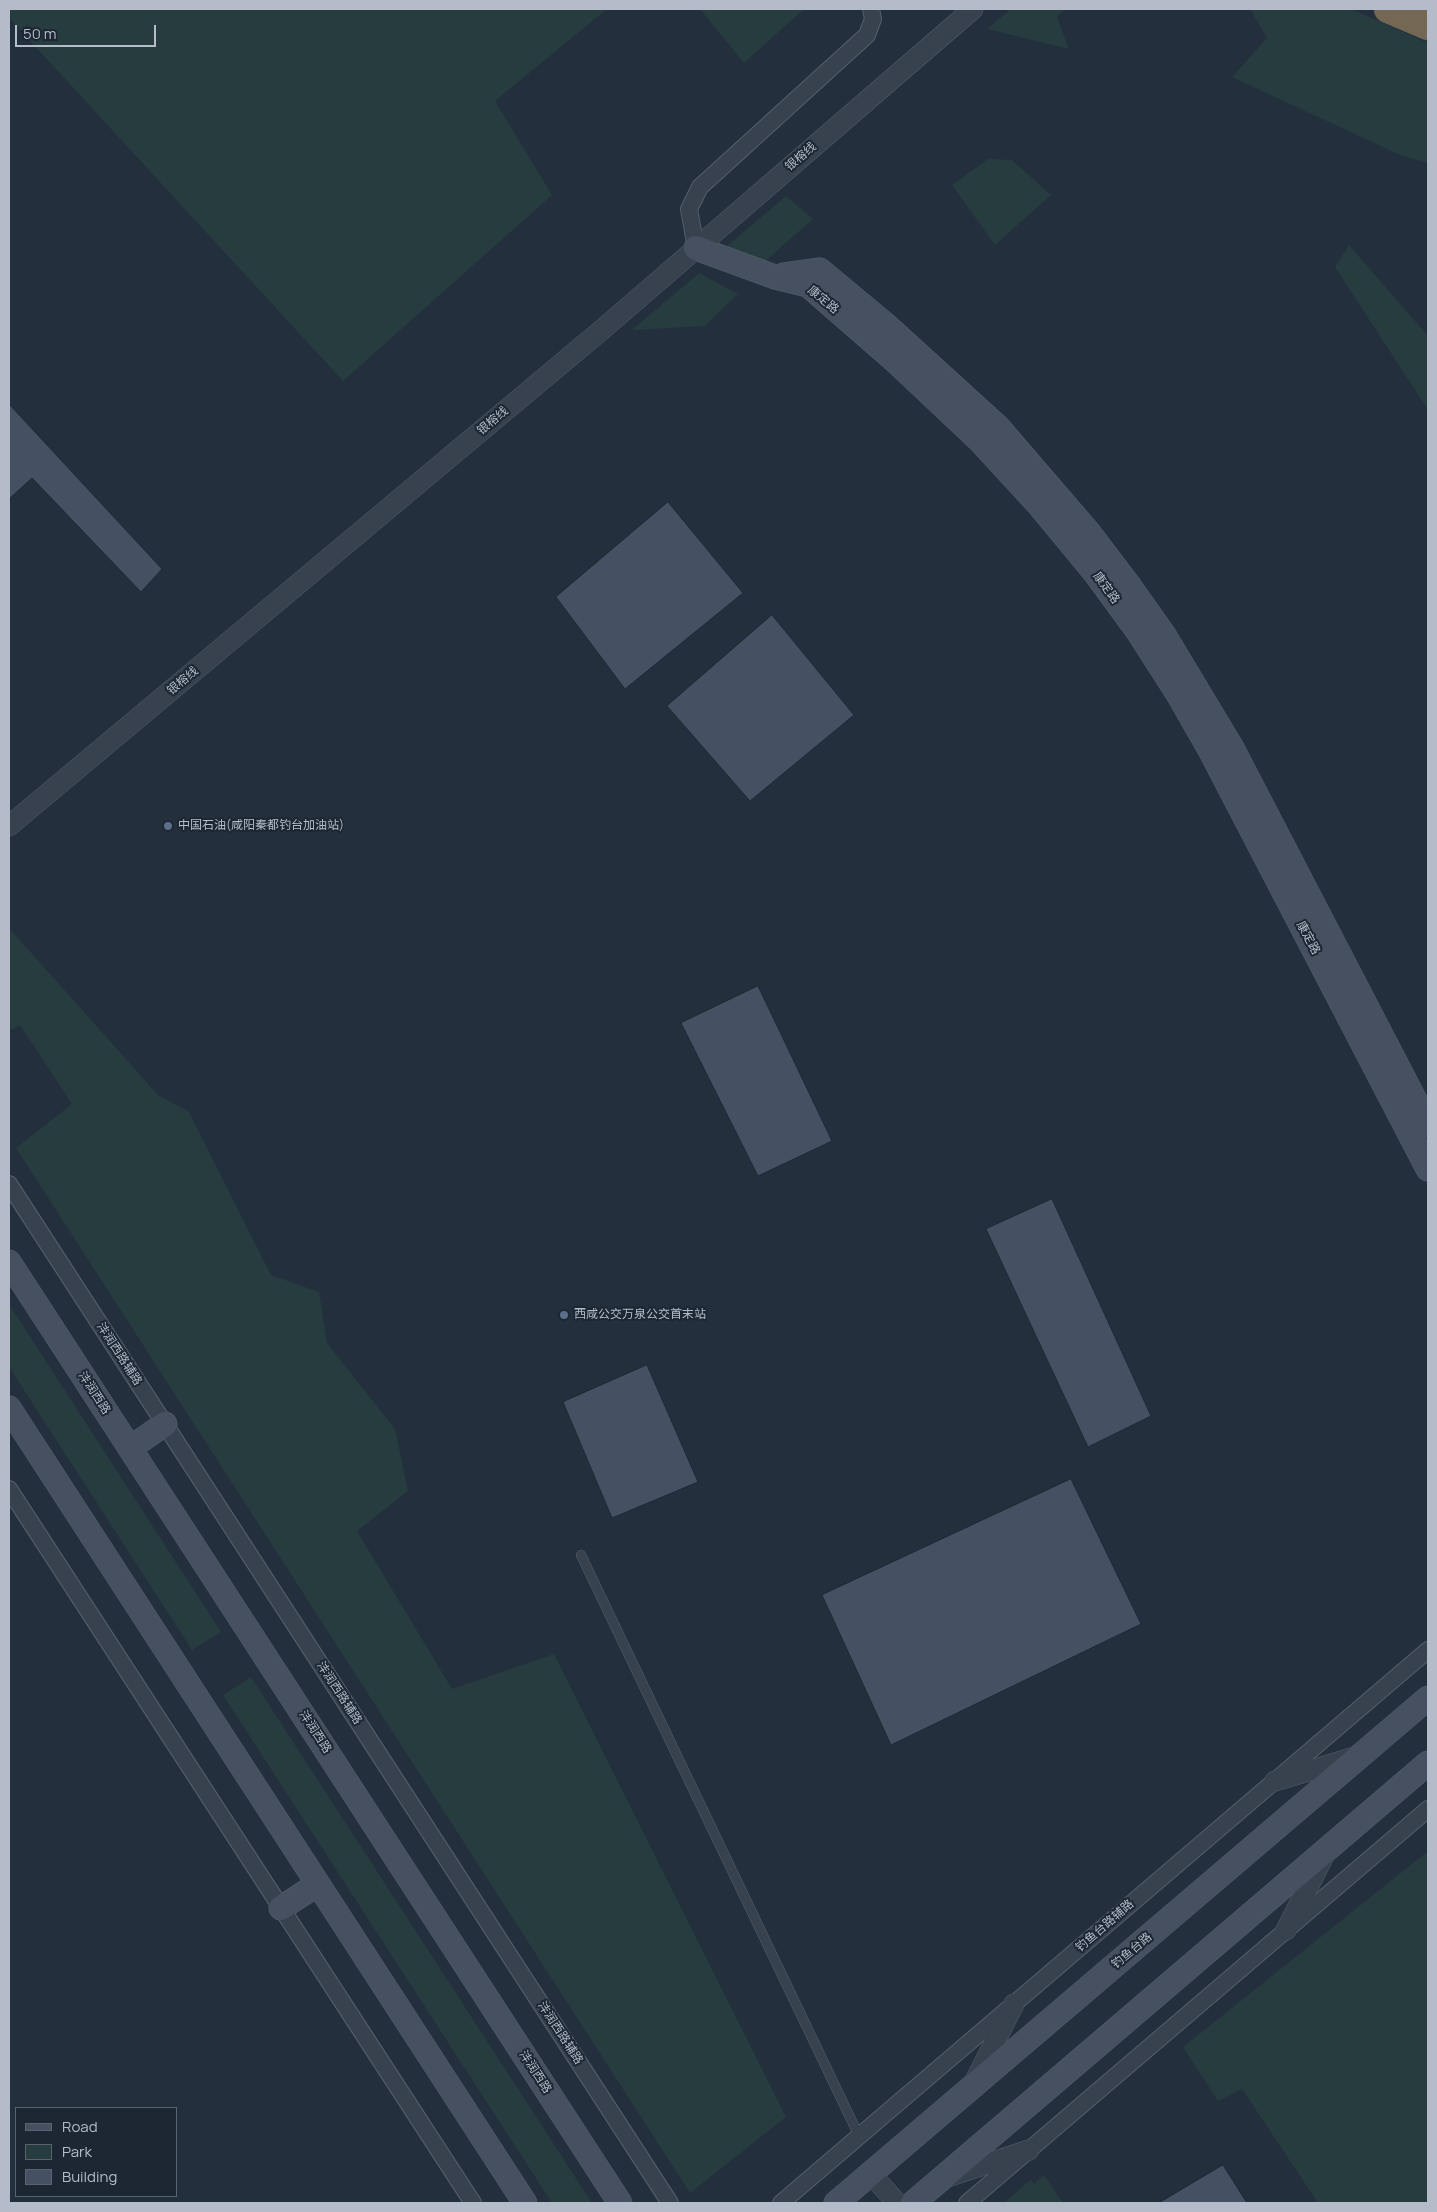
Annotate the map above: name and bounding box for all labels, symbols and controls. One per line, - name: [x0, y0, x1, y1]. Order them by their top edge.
- scale bar: [18, 15, 159, 47]
- text: 50 m: [23, 23, 57, 44]
- street label: 银榕线: [783, 140, 819, 174]
- street label: 康定路: [804, 283, 842, 317]
- street label: 银榕线: [475, 404, 511, 438]
- street label: 康定路: [1090, 569, 1122, 607]
- street label: 银榕线: [165, 664, 201, 698]
- place label: 中国石油(咸阳秦都钓台加油站): [178, 819, 344, 833]
- marker: 中国石油(咸阳秦都钓台加油站): [162, 820, 174, 832]
- street label: 康定路: [1293, 919, 1323, 957]
- place label: 西咸公交万泉公交首末站: [574, 1308, 706, 1322]
- marker: 西咸公交万泉公交首末站: [558, 1309, 570, 1321]
- street label: 沣润西路辅路: [93, 1320, 145, 1388]
- street label: 沣润西路: [75, 1369, 113, 1417]
- street label: 沣润西路辅路: [313, 1659, 365, 1727]
- street label: 沣润西路: [296, 1708, 334, 1756]
- street label: 钓鱼台路辅路: [1073, 1897, 1137, 1955]
- street label: 钓鱼台路: [1109, 1930, 1155, 1972]
- street label: 沣润西路辅路: [534, 1999, 586, 2067]
- street label: 沣润西路: [516, 2048, 554, 2096]
- legend: [15, 2107, 178, 2197]
- text: Road: [62, 2116, 98, 2137]
- text: Park: [62, 2141, 92, 2162]
- text: Building: [62, 2166, 117, 2187]

